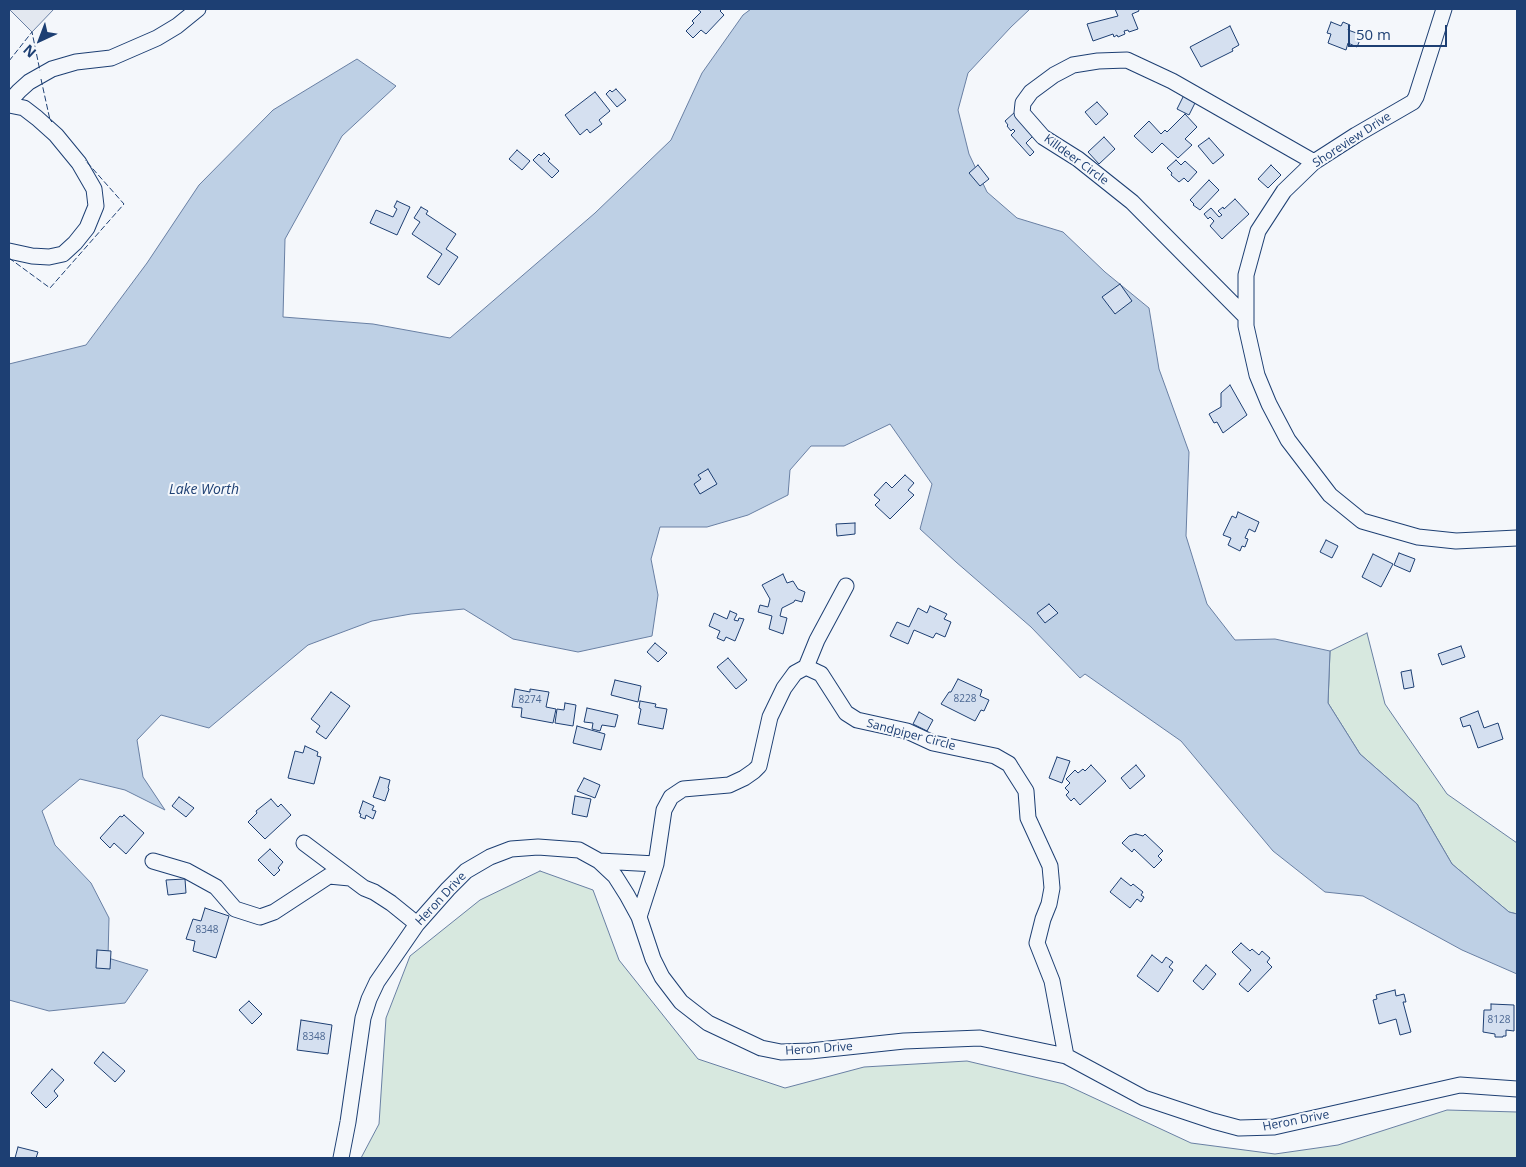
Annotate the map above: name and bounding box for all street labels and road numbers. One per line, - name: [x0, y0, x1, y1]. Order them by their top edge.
- street label: Shoreview Drive: [1310, 109, 1394, 171]
- street label: Killdeer Circle: [1041, 132, 1111, 188]
- street label: Sandpiper Circle: [865, 716, 957, 754]
- street label: Heron Drive: [413, 869, 469, 929]
- street label: Heron Drive: [785, 1039, 853, 1059]
- street label: Heron Drive: [1261, 1107, 1331, 1135]

